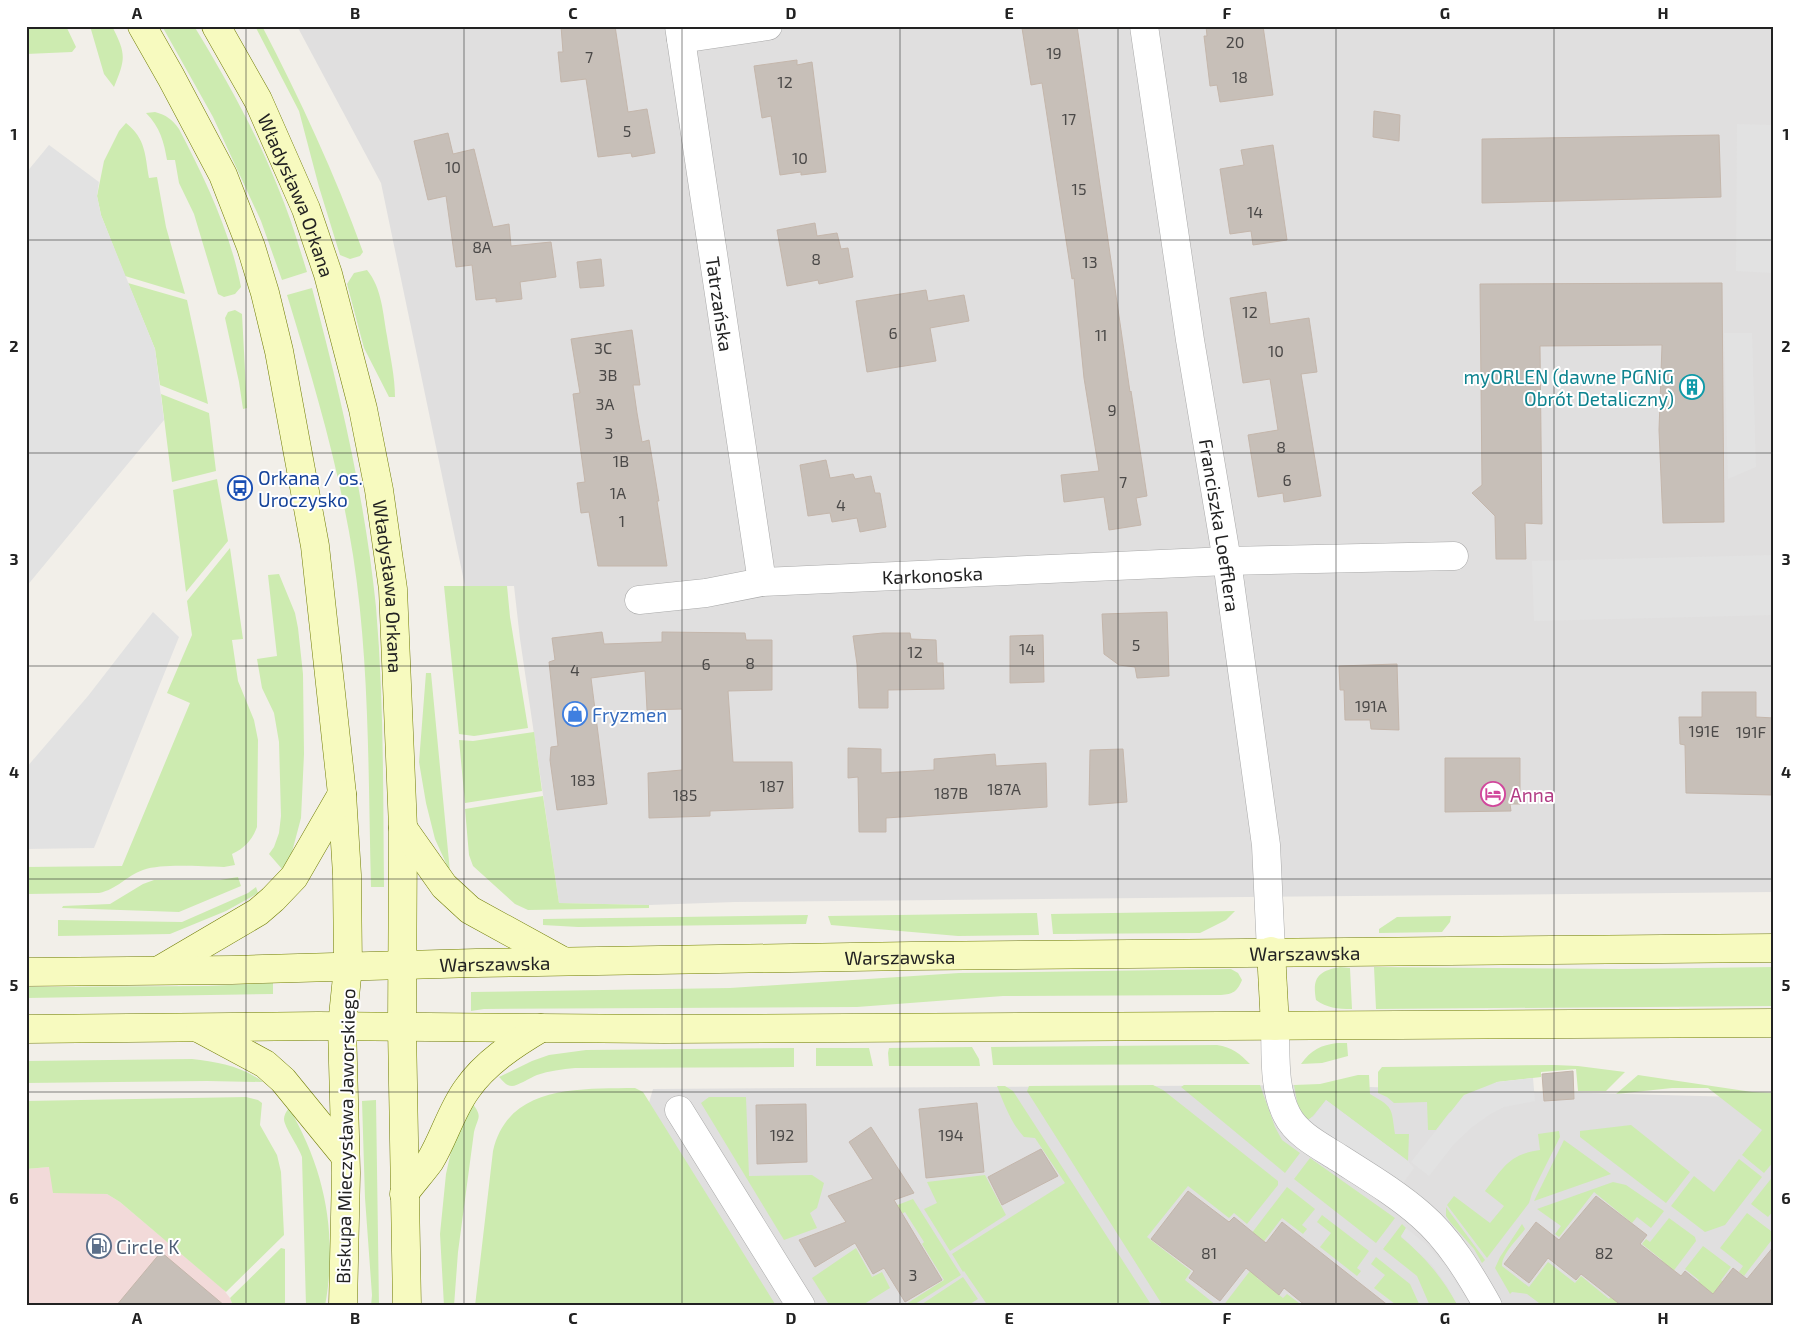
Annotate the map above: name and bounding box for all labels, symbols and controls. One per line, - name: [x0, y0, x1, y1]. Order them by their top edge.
- text: A: [132, 3, 143, 22]
- text: B: [350, 3, 360, 22]
- text: C: [568, 3, 578, 22]
- text: D: [786, 3, 797, 22]
- text: E: [1004, 3, 1014, 22]
- text: F: [1223, 3, 1232, 22]
- text: G: [1440, 3, 1450, 22]
- text: H: [1657, 3, 1669, 22]
- house number: 20: [1226, 32, 1244, 51]
- house number: 19: [1046, 43, 1062, 62]
- house number: 7: [585, 47, 593, 66]
- house number: 18: [1232, 67, 1248, 86]
- house number: 12: [777, 72, 793, 91]
- house number: 17: [1062, 109, 1076, 128]
- street label: Władysława Orkana: [254, 110, 340, 280]
- house number: 5: [623, 121, 631, 140]
- text: 1: [11, 124, 17, 143]
- text: 1: [1783, 124, 1789, 143]
- house number: 10: [792, 148, 808, 167]
- house number: 10: [445, 157, 461, 176]
- house number: 15: [1072, 179, 1086, 198]
- house number: 14: [1247, 202, 1263, 221]
- house number: 8A: [472, 237, 492, 256]
- house number: 8: [811, 249, 821, 268]
- house number: 13: [1082, 252, 1098, 271]
- street label: Tatrzańska: [702, 255, 739, 353]
- house number: 12: [1242, 302, 1258, 321]
- house number: 6: [888, 323, 898, 342]
- house number: 11: [1095, 325, 1107, 344]
- text: 2: [9, 336, 19, 355]
- text: 2: [1781, 336, 1791, 355]
- house number: 3C: [594, 338, 612, 357]
- house number: 10: [1268, 341, 1284, 360]
- house number: 3B: [599, 365, 617, 384]
- place label: myORLEN (dawne PGNiG Obrót Detaliczny): [1463, 365, 1674, 410]
- building icon: myORLEN (dawne PGNiG Obrót Detaliczny): [1679, 374, 1705, 400]
- house number: 3A: [596, 394, 614, 413]
- house number: 9: [1107, 400, 1117, 419]
- house number: 3: [605, 423, 613, 442]
- street label: Franciszka Loefflera: [1195, 437, 1245, 613]
- house number: 8: [1276, 437, 1286, 456]
- house number: 1B: [613, 451, 629, 470]
- place label: Orkana / os. Uroczysko: [258, 466, 363, 511]
- house number: 6: [1282, 470, 1292, 489]
- house number: 7: [1119, 472, 1127, 491]
- bus stop icon: Orkana / os. Uroczysko: [227, 475, 253, 501]
- house number: 1A: [610, 483, 626, 502]
- house number: 4: [836, 495, 846, 514]
- street label: Władysława Orkana: [369, 498, 408, 674]
- house number: 1: [619, 511, 625, 530]
- text: 3: [9, 549, 19, 568]
- text: 3: [1781, 549, 1791, 568]
- street label: Karkonoska: [881, 561, 983, 588]
- house number: 5: [1132, 635, 1140, 654]
- house number: 14: [1019, 639, 1035, 658]
- house number: 12: [907, 642, 923, 661]
- house number: 8: [745, 653, 755, 672]
- house number: 6: [701, 654, 711, 673]
- house number: 4: [570, 660, 580, 679]
- house number: 191A: [1355, 696, 1387, 715]
- shop icon: Fryzmen: [562, 701, 588, 727]
- place label: Fryzmen: [592, 703, 667, 726]
- house number: 191E: [1689, 721, 1719, 740]
- house number: 191F: [1736, 722, 1767, 741]
- text: 4: [9, 762, 19, 781]
- text: 4: [1781, 762, 1791, 781]
- house number: 183: [571, 770, 595, 789]
- house number: 187: [760, 776, 784, 795]
- house number: 187A: [987, 779, 1021, 798]
- hotel icon: Anna: [1480, 781, 1506, 807]
- house number: 187B: [934, 783, 968, 802]
- place label: Anna: [1510, 783, 1554, 806]
- house number: 185: [673, 785, 697, 804]
- street label: Warszawska: [1249, 940, 1360, 964]
- street label: Warszawska: [844, 944, 955, 969]
- street label: Warszawska: [439, 950, 551, 976]
- text: 5: [10, 975, 19, 994]
- text: 5: [1782, 975, 1791, 994]
- street label: Biskupa Mieczysława Jaworskiego: [331, 988, 359, 1284]
- house number: 192: [770, 1125, 794, 1144]
- house number: 194: [938, 1125, 964, 1144]
- text: 6: [9, 1188, 19, 1207]
- text: 6: [1781, 1188, 1791, 1207]
- fuel station icon: Circle K: [86, 1233, 112, 1259]
- place label: Circle K: [116, 1235, 180, 1258]
- house number: 81: [1201, 1243, 1217, 1262]
- house number: 82: [1595, 1243, 1613, 1262]
- house number: 3: [909, 1265, 917, 1284]
- text: A: [132, 1308, 143, 1327]
- text: B: [350, 1308, 360, 1327]
- text: C: [568, 1308, 578, 1327]
- text: D: [786, 1308, 797, 1327]
- text: E: [1004, 1308, 1014, 1327]
- text: F: [1223, 1308, 1232, 1327]
- text: G: [1440, 1308, 1450, 1327]
- text: H: [1657, 1308, 1669, 1327]

